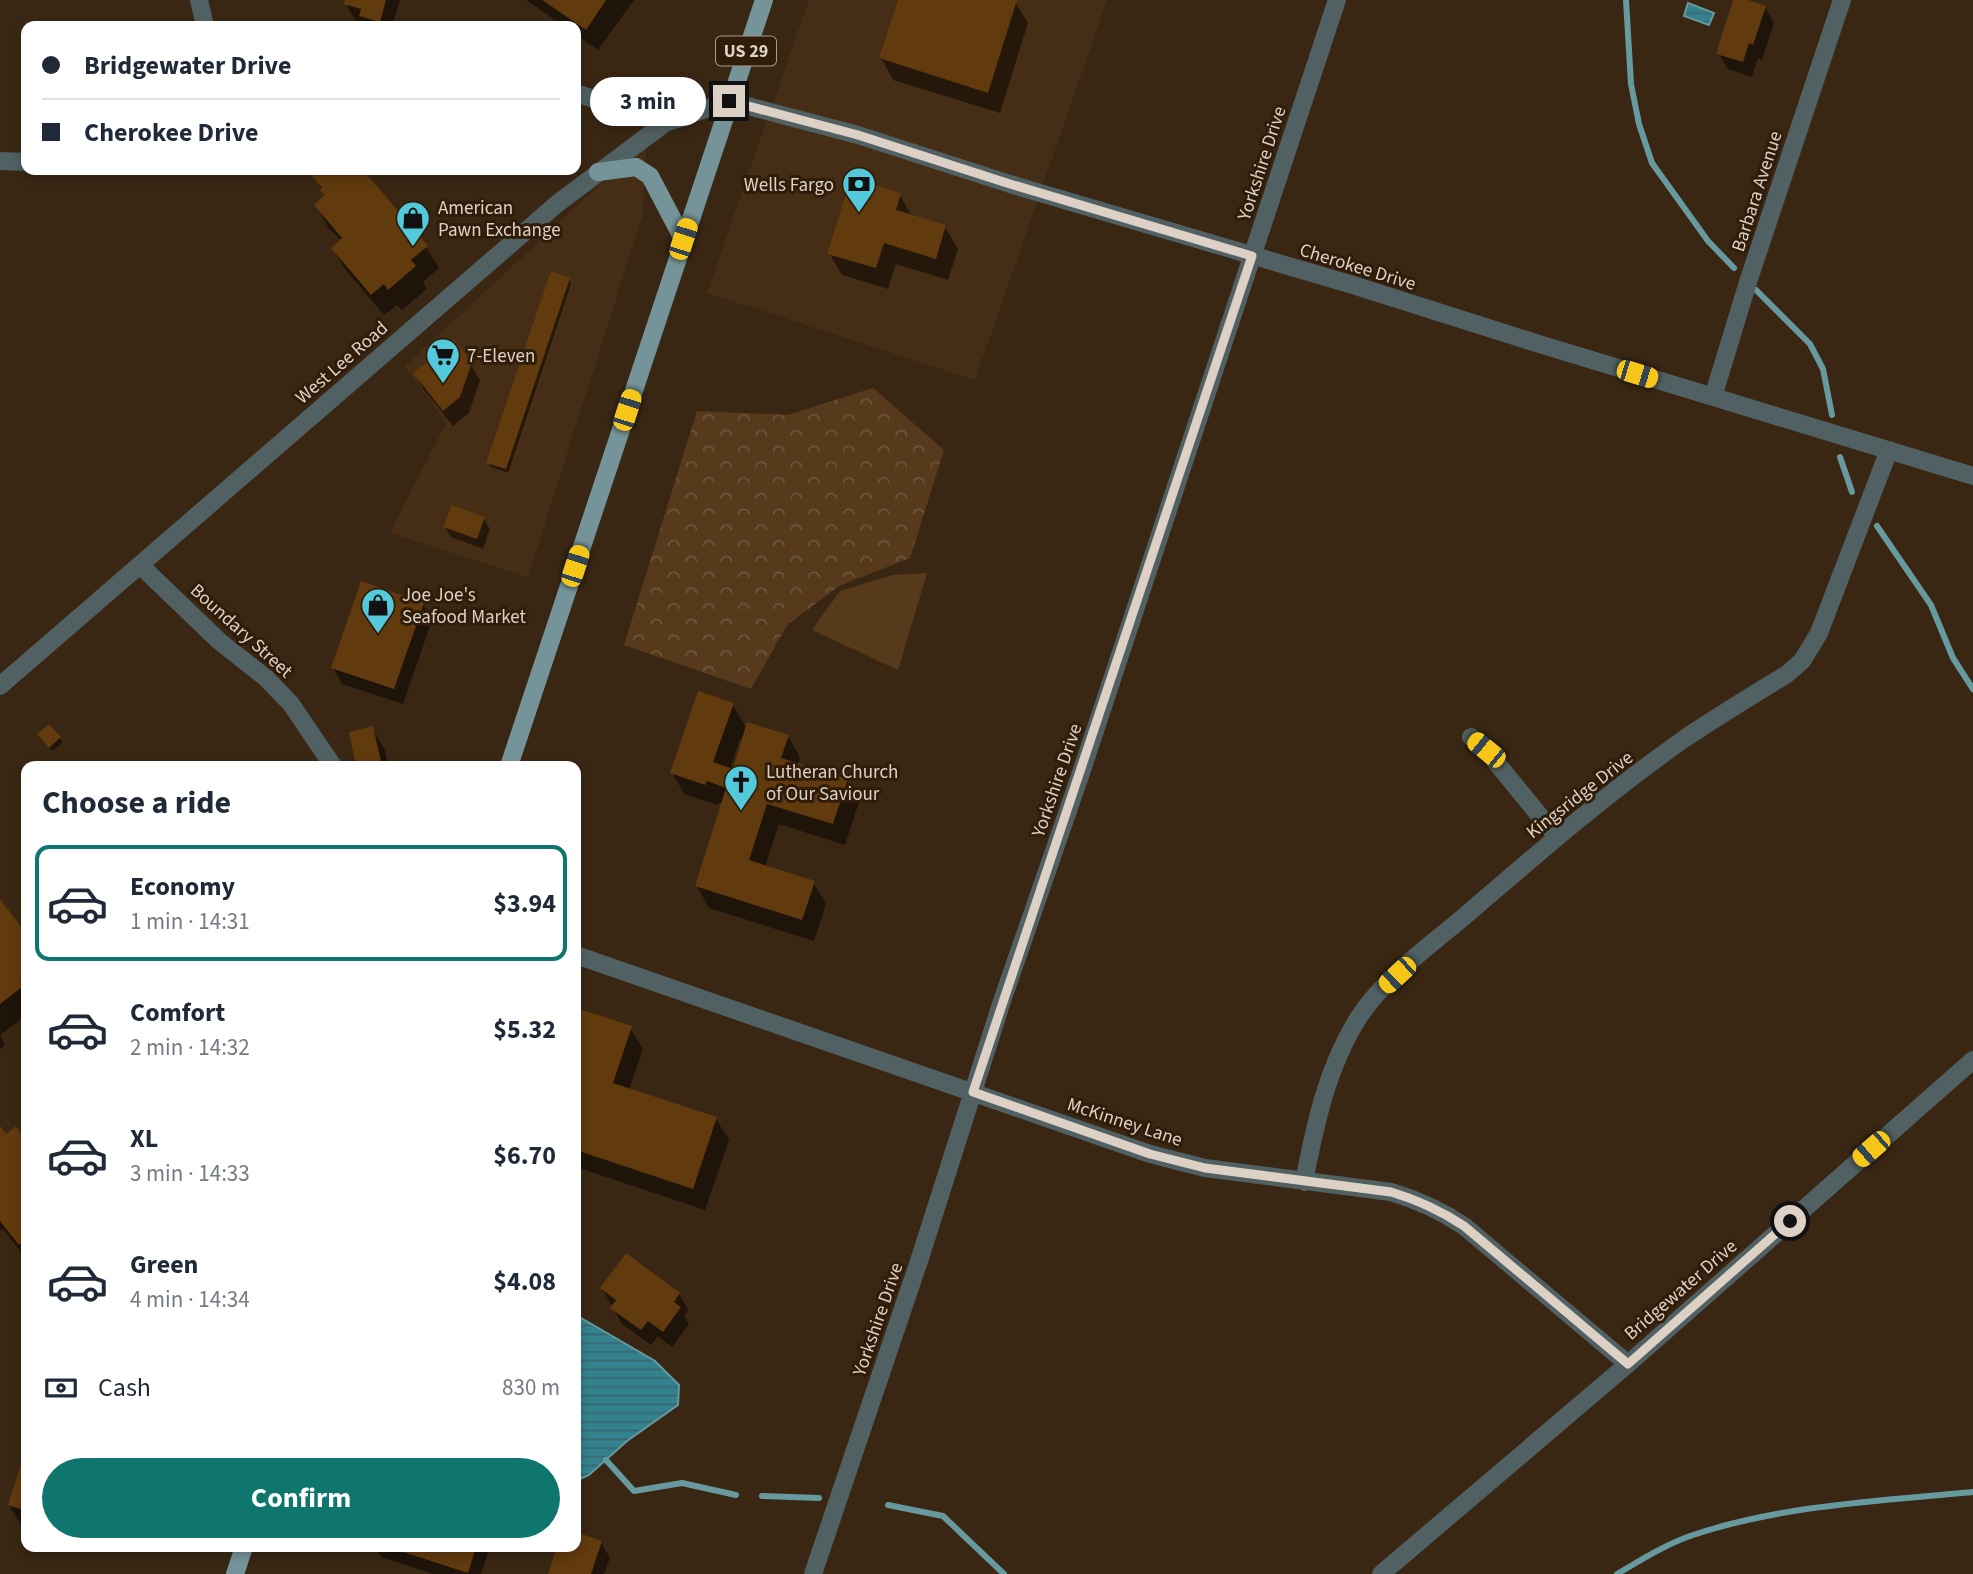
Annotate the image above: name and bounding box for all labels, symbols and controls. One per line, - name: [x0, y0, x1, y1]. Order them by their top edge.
- road number: US 29: [716, 36, 776, 66]
- text: Bridgewater Drive: [84, 47, 291, 84]
- callout: 3 min: [589, 76, 704, 126]
- text: 3 min: [620, 85, 676, 118]
- route end: [713, 85, 745, 117]
- street label: Yorkshire Drive: [1231, 103, 1294, 225]
- text: Cherokee Drive: [84, 114, 259, 151]
- street label: Barbara Avenue: [1725, 128, 1790, 255]
- bank icon: Wells Fargo: [840, 165, 878, 214]
- place label: Wells Fargo: [744, 172, 834, 199]
- place label: American Pawn Exchange: [438, 195, 561, 244]
- shop icon: American Pawn Exchange: [394, 199, 432, 248]
- car: [667, 216, 700, 262]
- street label: Cherokee Drive: [1296, 237, 1419, 298]
- street label: West Lee Road: [290, 315, 394, 411]
- supermarket icon: 7-Eleven: [424, 336, 462, 385]
- place label: 7-Eleven: [467, 343, 535, 370]
- car: [1614, 358, 1661, 390]
- car: [611, 387, 644, 433]
- car: [559, 543, 592, 589]
- street label: Boundary Street: [184, 578, 299, 685]
- place label: Joe Joe's Seafood Market: [402, 582, 526, 631]
- shop icon: Joe Joe's Seafood Market: [359, 586, 397, 635]
- street label: Yorkshire Drive: [1025, 720, 1089, 842]
- car: [1464, 729, 1509, 771]
- street label: Kingsridge Drive: [1521, 745, 1639, 846]
- place label: Lutheran Church of Our Saviour: [766, 759, 898, 808]
- church icon: Lutheran Church of Our Saviour: [722, 763, 760, 812]
- text: Choose a ride: [42, 780, 231, 826]
- text: Economy: [130, 868, 235, 905]
- icon: car: [46, 872, 109, 935]
- text: $3.94: [493, 885, 556, 922]
- text: 1 min · 14:31: [130, 905, 250, 938]
- car: [1375, 953, 1420, 997]
- text: Comfort: [130, 994, 225, 1031]
- icon: car: [46, 998, 109, 1061]
- text: $5.32: [493, 1011, 556, 1048]
- text: 2 min · 14:32: [130, 1031, 250, 1064]
- street label: McKinney Lane: [1063, 1091, 1186, 1154]
- text: XL: [130, 1120, 158, 1157]
- icon: car: [46, 1124, 109, 1187]
- car: [1849, 1127, 1894, 1171]
- text: $6.70: [493, 1137, 556, 1174]
- text: 3 min · 14:33: [130, 1157, 250, 1190]
- route start: [1774, 1205, 1806, 1237]
- street label: Bridgewater Drive: [1619, 1233, 1743, 1347]
- text: Green: [130, 1246, 198, 1283]
- icon: car: [46, 1250, 109, 1313]
- street label: Yorkshire Drive: [846, 1259, 910, 1381]
- text: $4.08: [493, 1263, 556, 1300]
- text: 4 min · 14:34: [130, 1283, 250, 1316]
- icon: cash: [42, 1369, 80, 1407]
- text: Cash: [98, 1369, 151, 1406]
- text: 830 m: [502, 1371, 560, 1404]
- button: Confirm: [42, 1458, 560, 1538]

